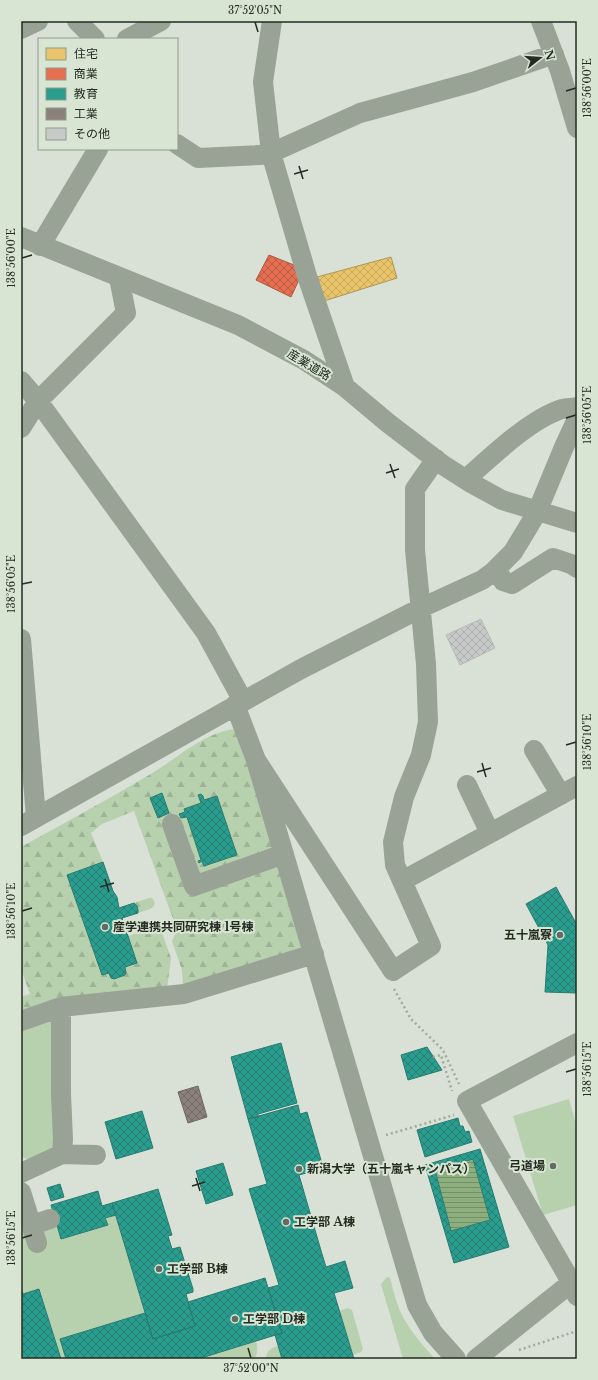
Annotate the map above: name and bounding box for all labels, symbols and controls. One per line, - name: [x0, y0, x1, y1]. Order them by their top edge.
- text: 37°52'05"N: [228, 4, 282, 17]
- legend: [38, 38, 178, 150]
- north arrow: [520, 38, 560, 78]
- text: 住宅: [74, 46, 98, 61]
- text: N: [541, 48, 558, 63]
- text: 138°56'00"E: [581, 58, 594, 118]
- text: 商業: [74, 66, 98, 81]
- text: 教育: [74, 86, 98, 101]
- text: 工業: [74, 106, 98, 121]
- text: その他: [74, 126, 110, 141]
- text: 138°56'00"E: [5, 228, 18, 288]
- street label: 産業道路: [285, 346, 334, 383]
- text: 138°56'05"E: [581, 386, 594, 444]
- text: 138°56'05"E: [5, 555, 18, 613]
- text: 138°56'10"E: [581, 714, 594, 770]
- text: 138°56'10"E: [5, 883, 18, 939]
- place label: 産学連携共同研究棟 1号棟: [113, 919, 253, 934]
- marker: 産学連携共同研究棟 1号棟: [100, 922, 110, 932]
- place label: 五十嵐寮: [504, 927, 552, 942]
- marker: 五十嵐寮: [555, 930, 565, 940]
- text: 138°56'15"E: [581, 1041, 594, 1097]
- place label: 弓道場: [509, 1158, 545, 1173]
- place label: 新潟大学（五十嵐キャンパス）: [307, 1161, 475, 1176]
- marker: 弓道場: [548, 1161, 558, 1171]
- marker: 新潟大学（五十嵐キャンパス）: [294, 1164, 304, 1174]
- text: 138°56'15"E: [5, 1210, 18, 1266]
- place label: 工学部 A棟: [294, 1214, 355, 1229]
- marker: 工学部 A棟: [281, 1217, 291, 1227]
- place label: 工学部 B棟: [167, 1261, 228, 1276]
- marker: 工学部 B棟: [154, 1264, 164, 1274]
- place label: 工学部 D棟: [243, 1311, 305, 1326]
- marker: 工学部 D棟: [230, 1314, 240, 1324]
- text: 37°52'00"N: [223, 1362, 279, 1375]

